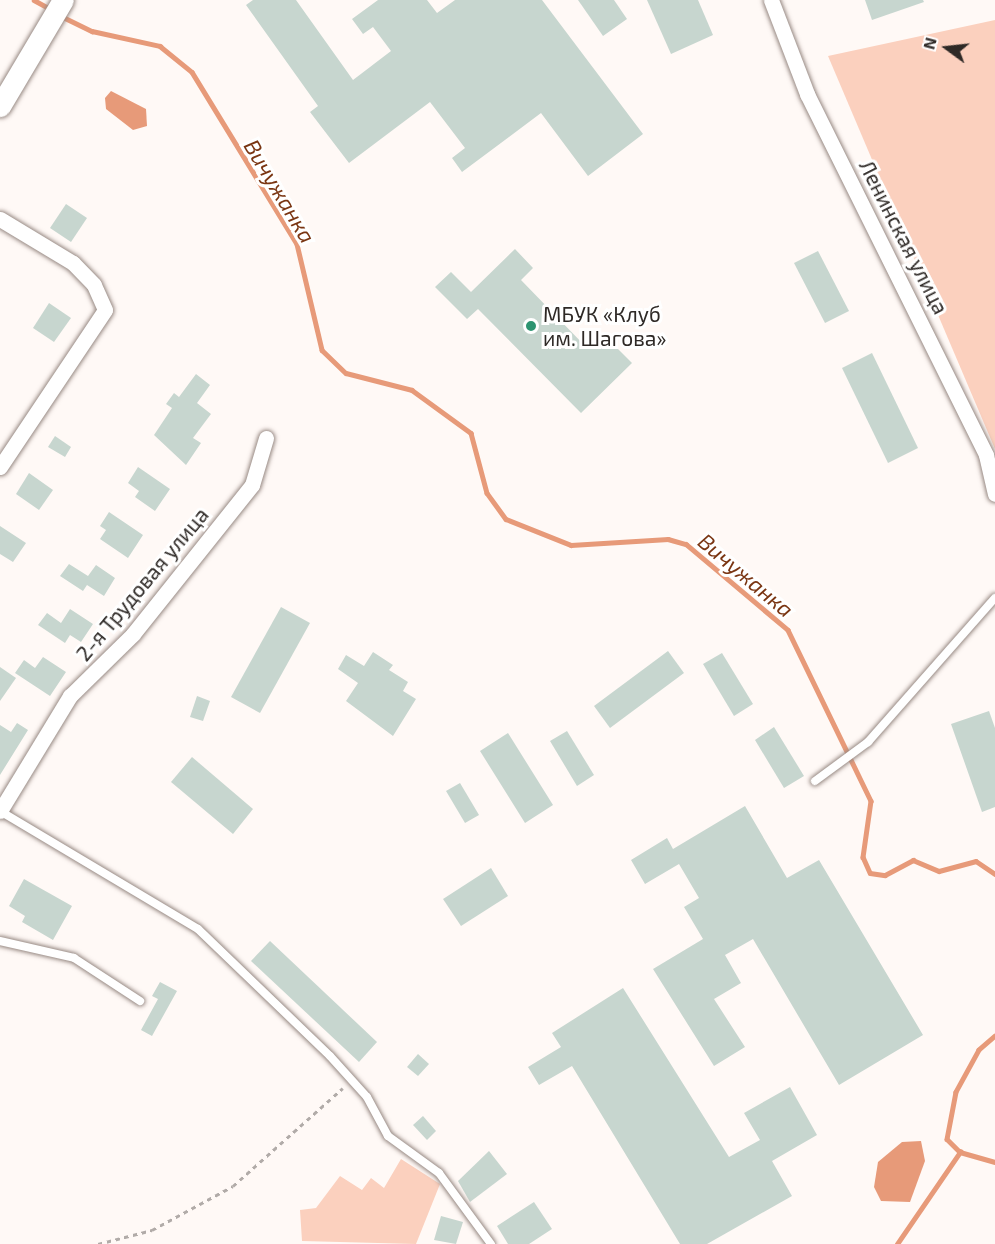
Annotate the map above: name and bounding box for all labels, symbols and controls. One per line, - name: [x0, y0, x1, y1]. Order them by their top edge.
- north arrow: [917, 18, 977, 78]
- text: N: [918, 35, 940, 51]
- water label: Вичужанка: [239, 134, 321, 248]
- street label: Ленинская улица: [854, 156, 954, 318]
- place label: МБУК «Клуб им. Шагова»: [543, 301, 667, 351]
- marker: МБУК «Клуб им. Шагова»: [524, 319, 538, 333]
- street label: 2-я Трудовая улица: [71, 502, 213, 666]
- water label: Вичужанка: [693, 528, 799, 622]

